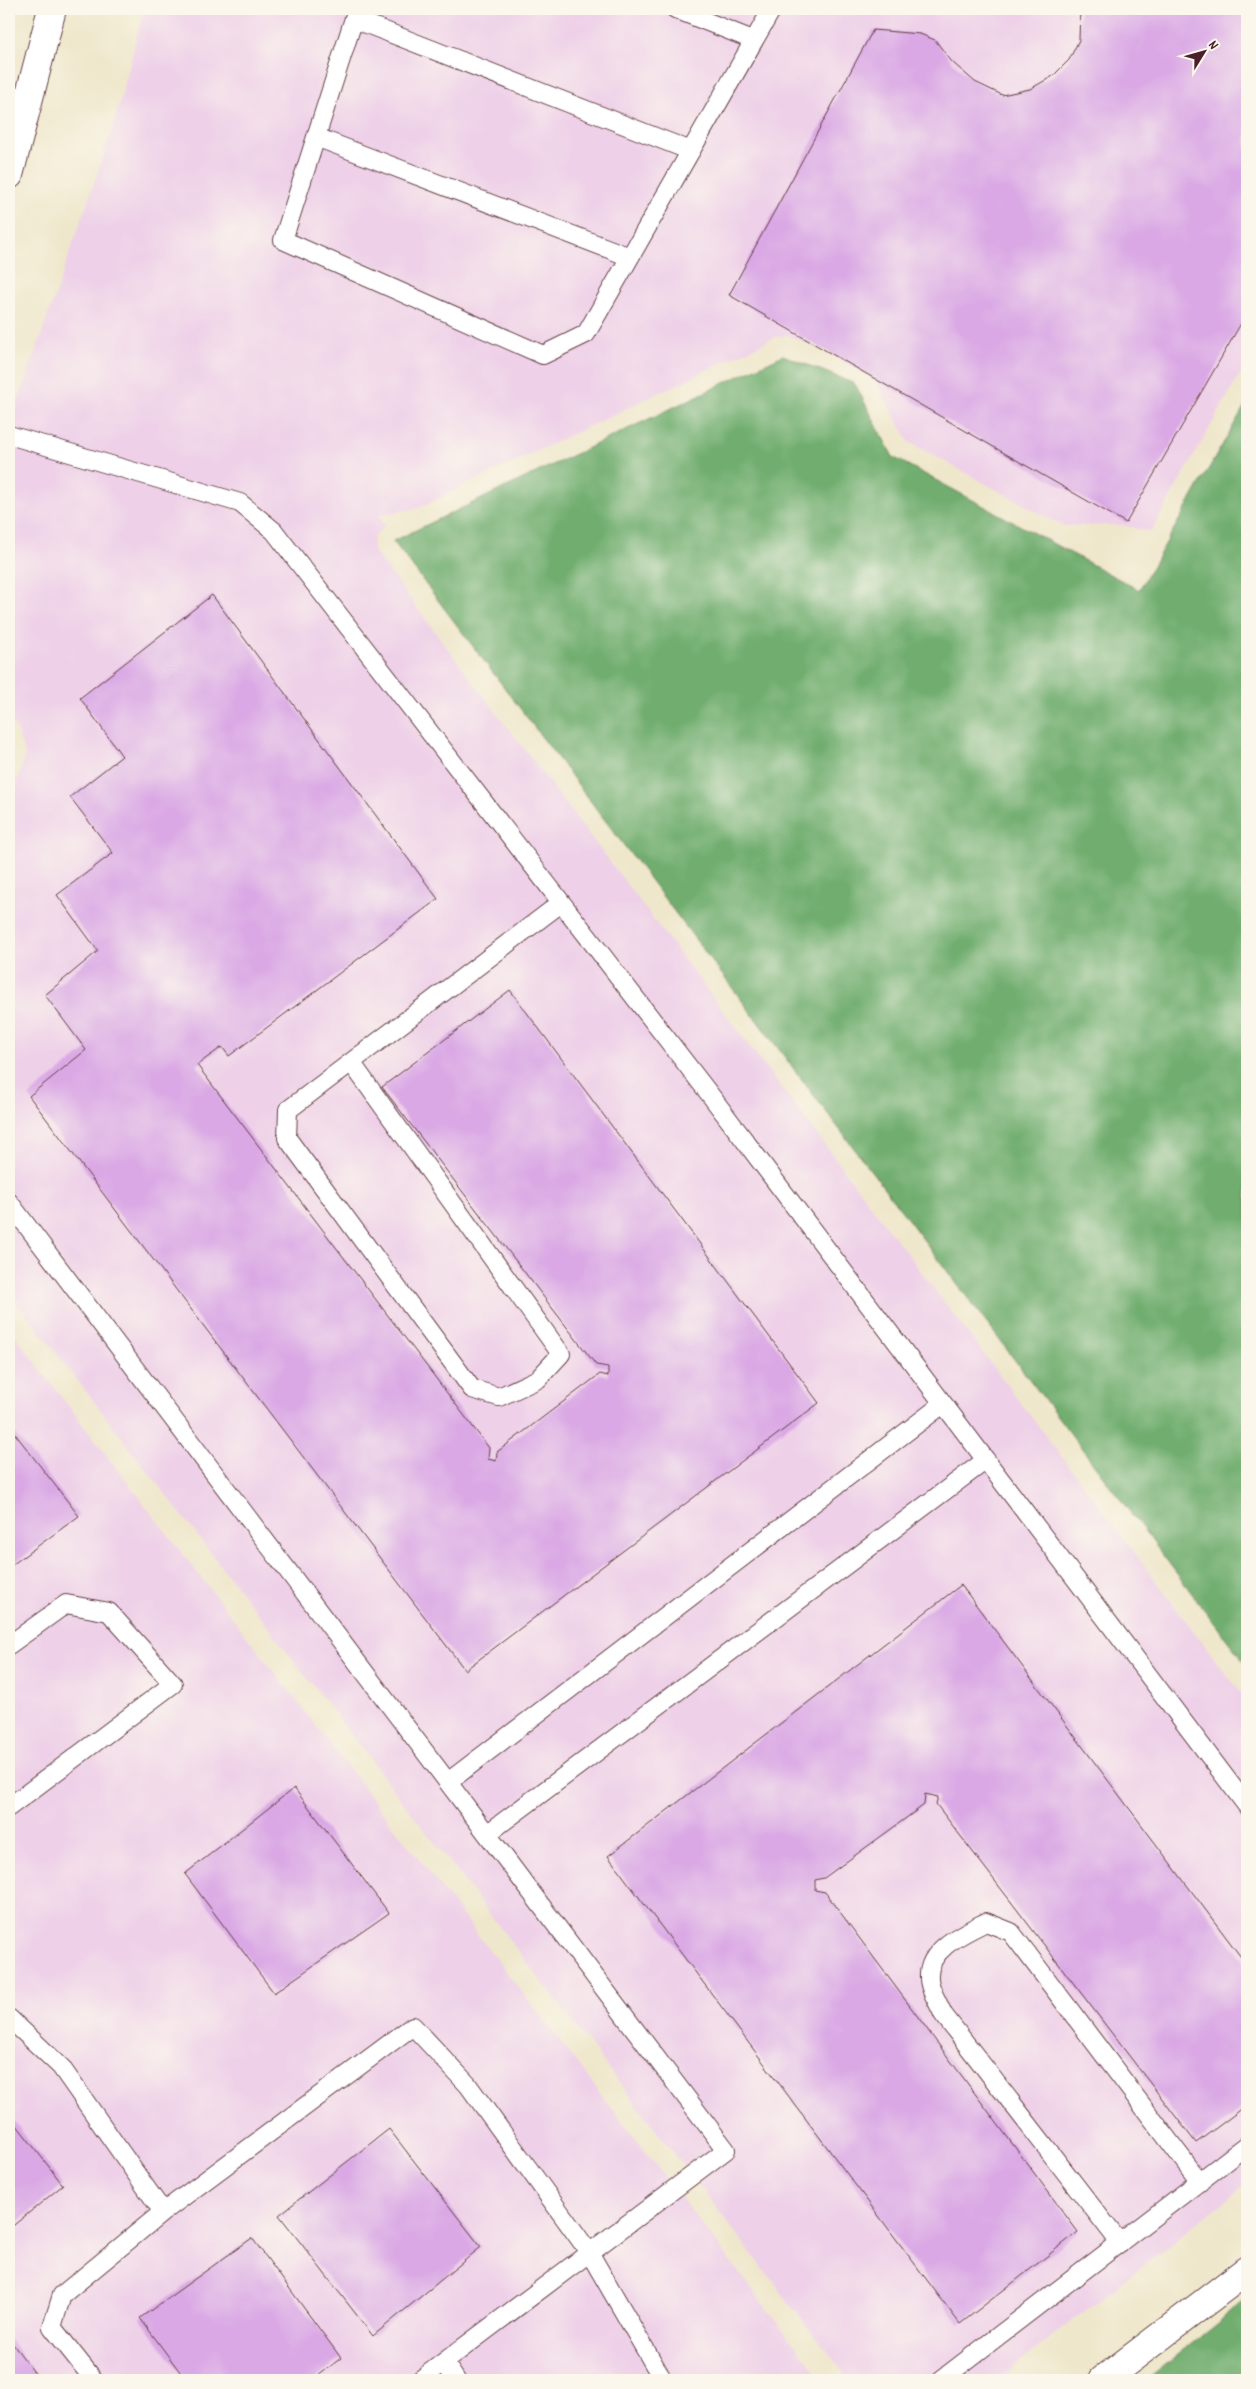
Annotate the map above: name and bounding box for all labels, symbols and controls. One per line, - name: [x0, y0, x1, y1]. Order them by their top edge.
- north arrow: [1178, 28, 1228, 78]
- text: N: [1203, 37, 1223, 54]

